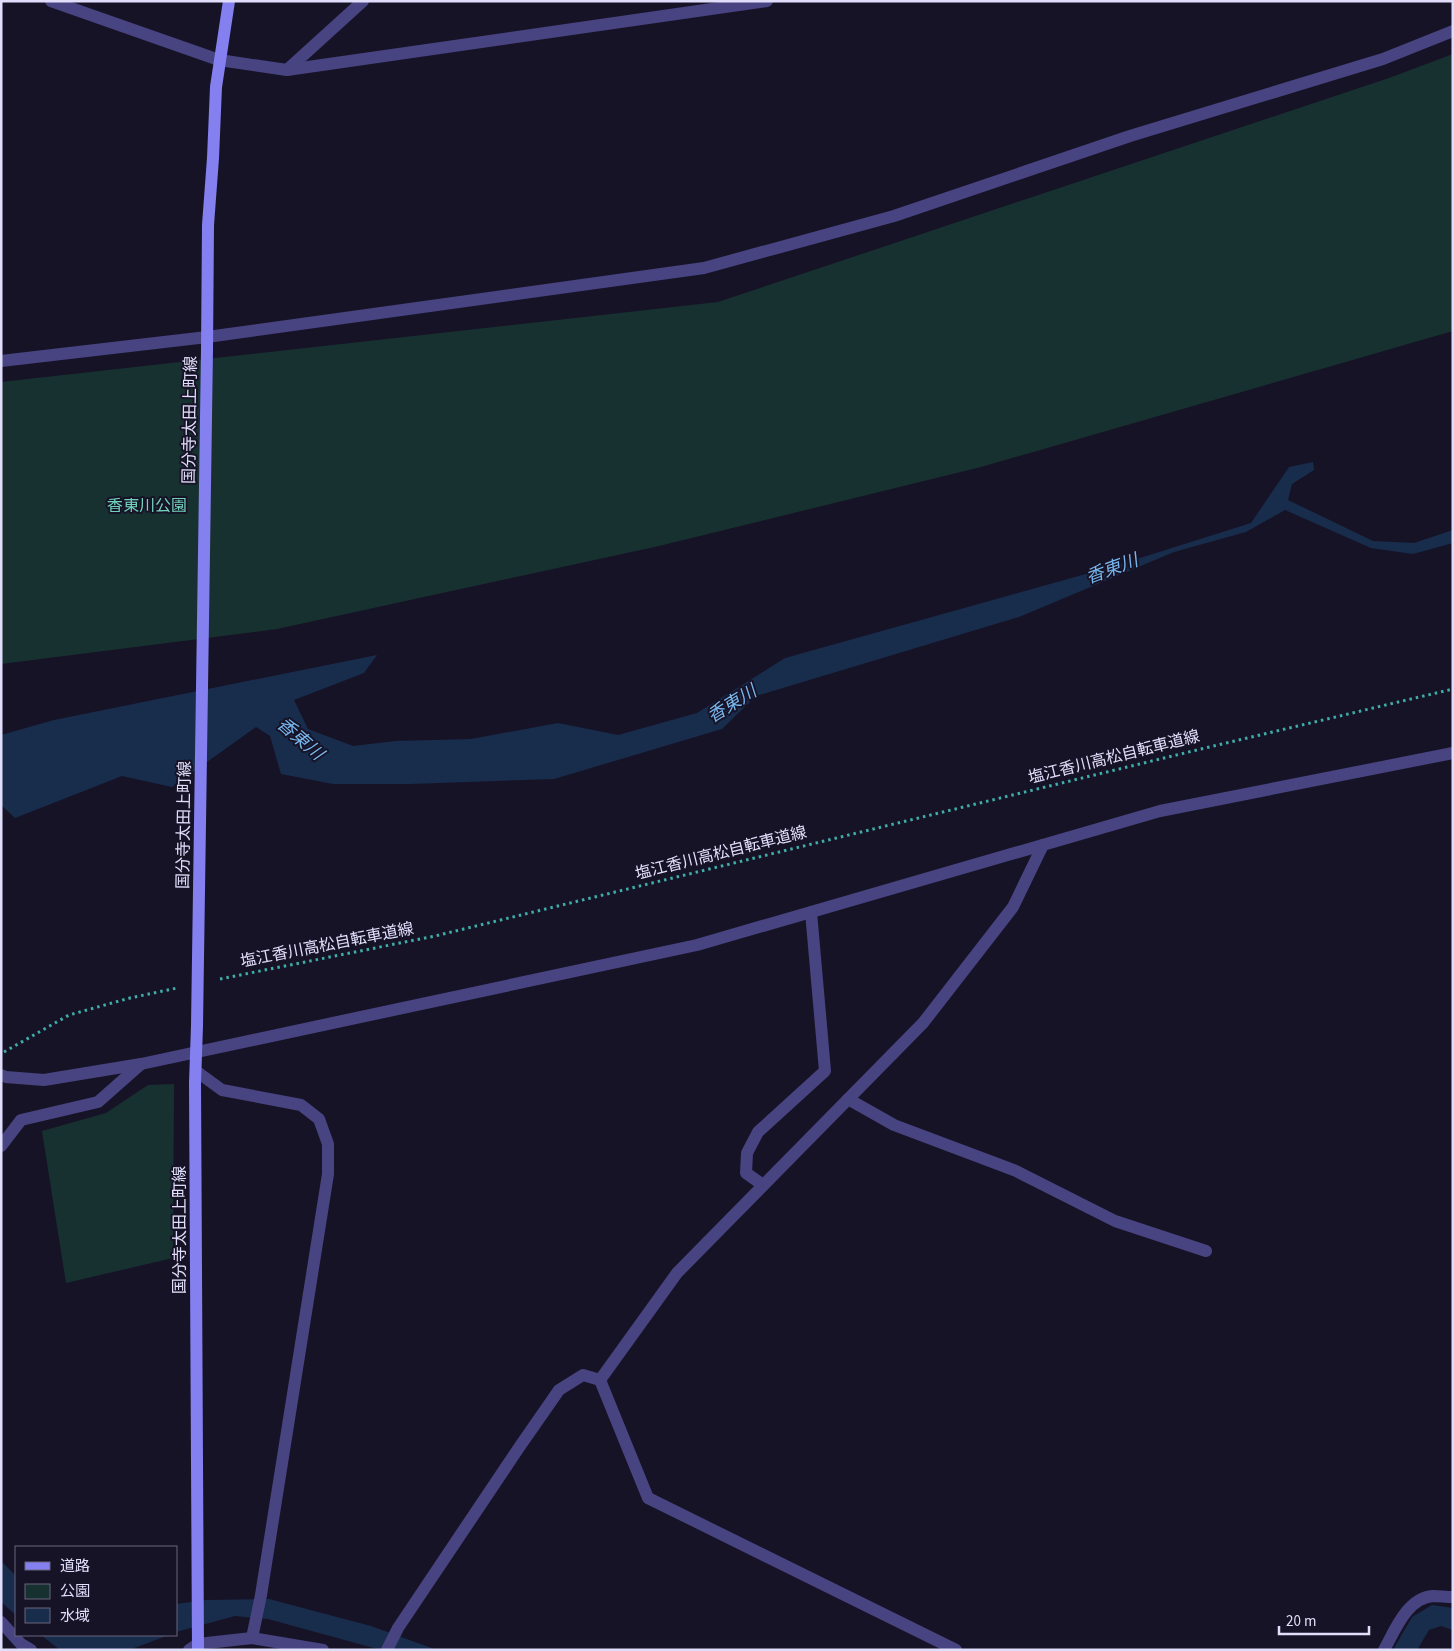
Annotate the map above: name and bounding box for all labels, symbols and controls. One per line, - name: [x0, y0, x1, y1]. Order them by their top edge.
- street label: 国分寺太田上町線: [178, 356, 202, 484]
- park label: 香東川公園: [107, 495, 187, 517]
- water label: 香東川: [1082, 547, 1144, 590]
- water label: 香東川: [702, 678, 763, 729]
- water label: 香東川: [271, 712, 330, 767]
- street label: 塩江香川高松自転車道線: [1026, 725, 1202, 789]
- street label: 国分寺太田上町線: [172, 761, 196, 889]
- street label: 塩江香川高松自転車道線: [633, 821, 809, 885]
- street label: 塩江香川高松自転車道線: [239, 917, 415, 973]
- street label: 国分寺太田上町線: [169, 1166, 191, 1294]
- legend: [15, 1546, 178, 1636]
- text: 道路: [60, 1556, 90, 1577]
- text: 公園: [60, 1581, 90, 1602]
- scale bar: [1279, 1604, 1369, 1636]
- text: 水域: [60, 1606, 90, 1627]
- text: 20 m: [1286, 1611, 1316, 1632]

